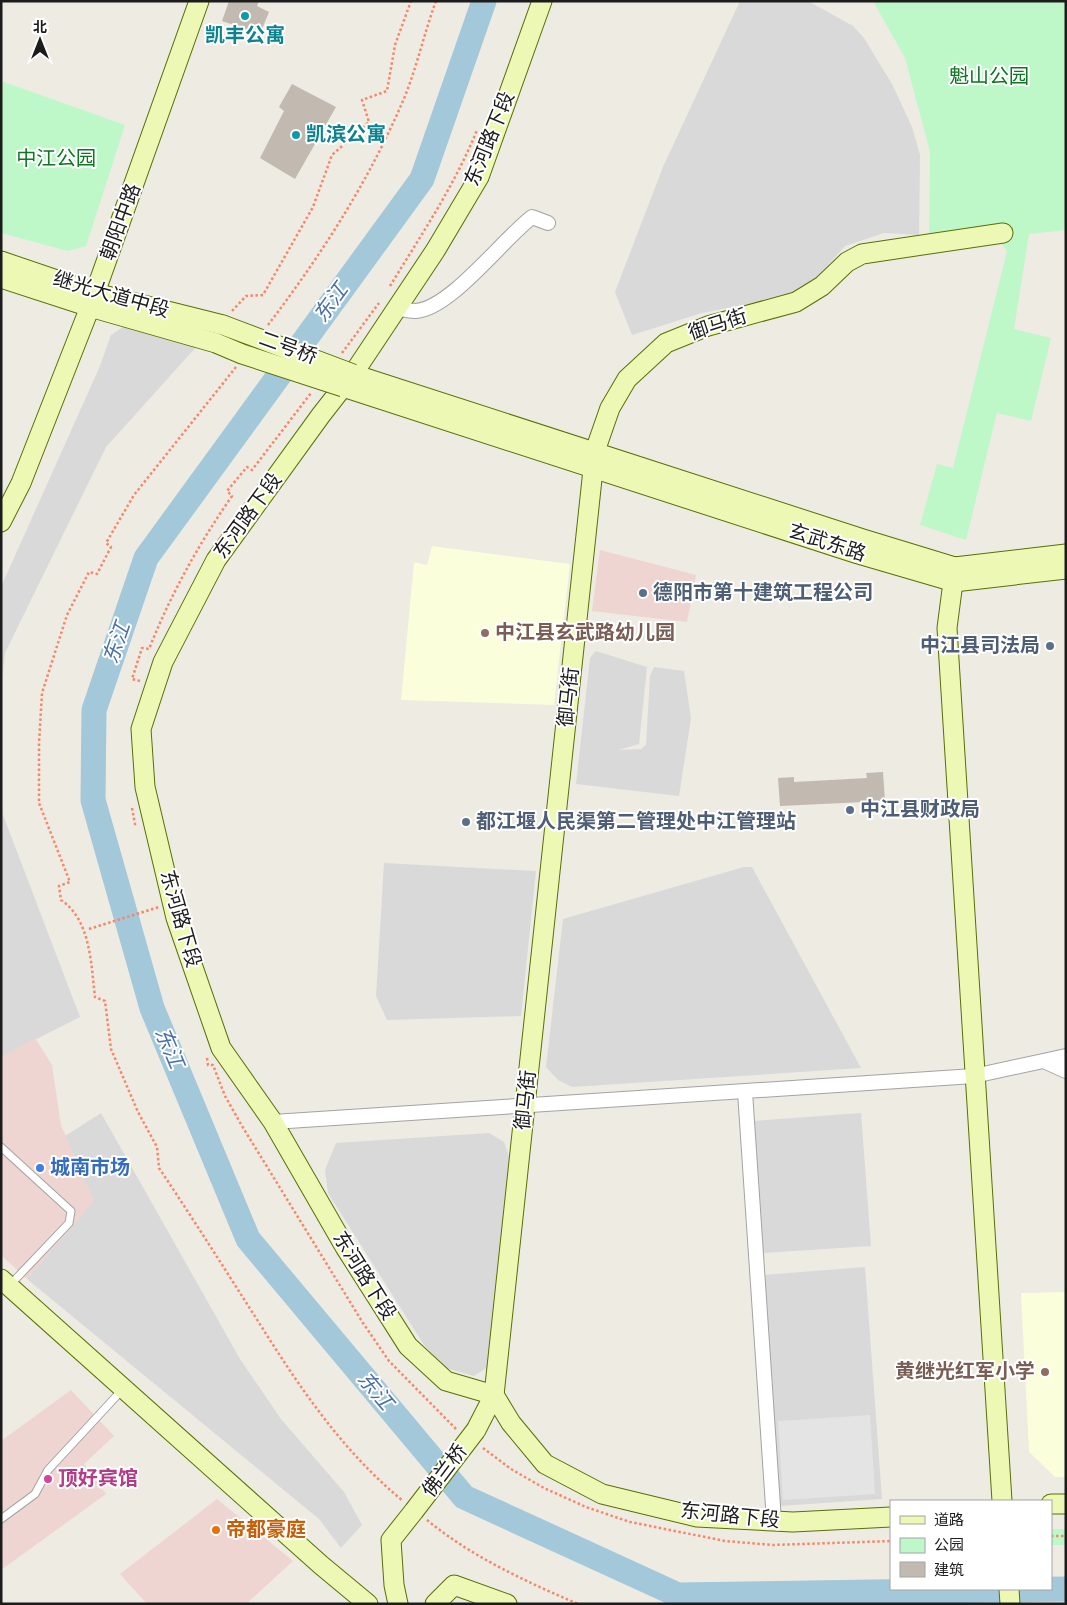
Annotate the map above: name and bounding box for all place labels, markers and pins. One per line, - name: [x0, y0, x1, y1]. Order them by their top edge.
- marker: 凯丰公寓: [239, 10, 251, 22]
- place label: 凯丰公寓: [205, 24, 285, 46]
- place label: 凯滨公寓: [306, 123, 386, 145]
- marker: 凯滨公寓: [290, 129, 302, 141]
- place label: 德阳市第十建筑工程公司: [653, 581, 873, 603]
- marker: 德阳市第十建筑工程公司: [637, 587, 649, 599]
- place label: 中江县玄武路幼儿园: [495, 621, 675, 643]
- marker: 中江县玄武路幼儿园: [479, 627, 491, 639]
- place label: 中江县司法局: [920, 635, 1040, 656]
- marker: 中江县司法局: [1044, 640, 1056, 652]
- place label: 中江县财政局: [860, 798, 980, 820]
- marker: 中江县财政局: [844, 804, 856, 816]
- place label: 都江堰人民渠第二管理处中江管理站: [476, 810, 796, 832]
- marker: 都江堰人民渠第二管理处中江管理站: [460, 816, 472, 828]
- place label: 城南市场: [50, 1156, 130, 1178]
- marker: 城南市场: [34, 1162, 46, 1174]
- place label: 黄继光红军小学: [895, 1360, 1035, 1382]
- marker: 黄继光红军小学: [1039, 1366, 1051, 1378]
- place label: 顶好宾馆: [58, 1467, 138, 1489]
- marker: 顶好宾馆: [42, 1473, 54, 1485]
- place label: 帝都豪庭: [226, 1518, 306, 1540]
- marker: 帝都豪庭: [210, 1524, 222, 1536]

